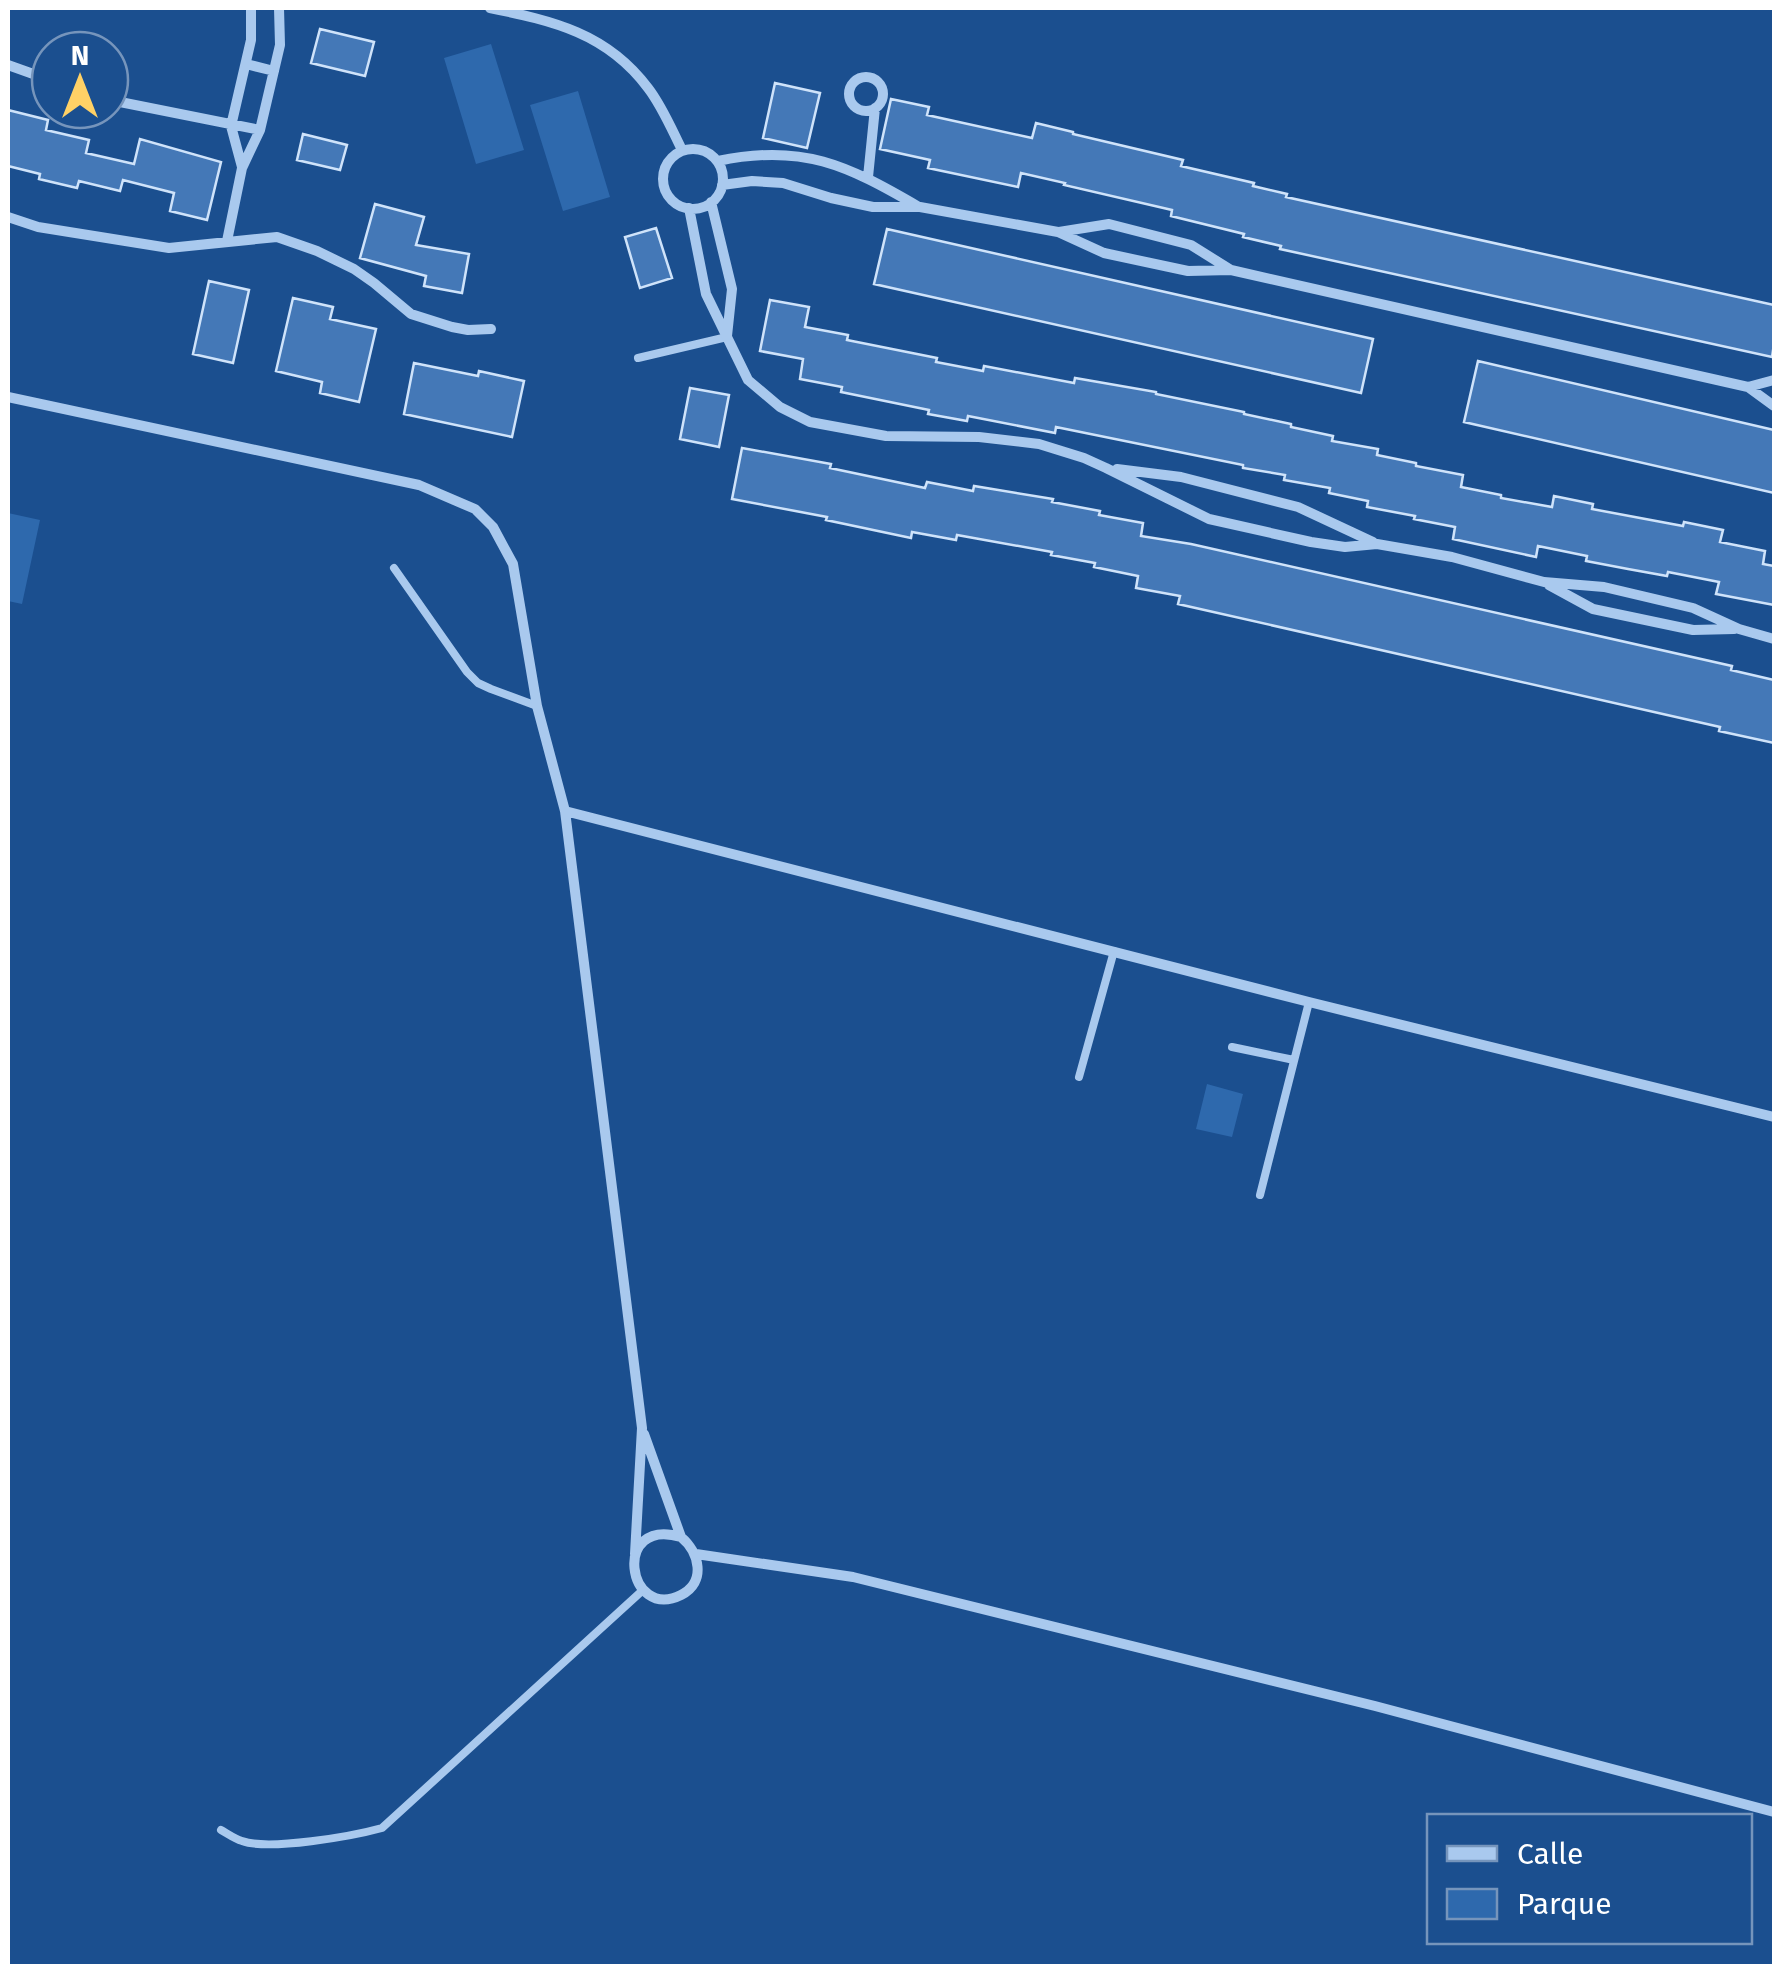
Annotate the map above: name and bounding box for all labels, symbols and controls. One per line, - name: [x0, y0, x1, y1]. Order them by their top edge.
- north arrow: [30, 30, 130, 130]
- text: N: [71, 39, 89, 72]
- legend: [1427, 1814, 1752, 1944]
- text: Calle: [1517, 1836, 1583, 1872]
- text: Parque: [1517, 1886, 1612, 1922]

